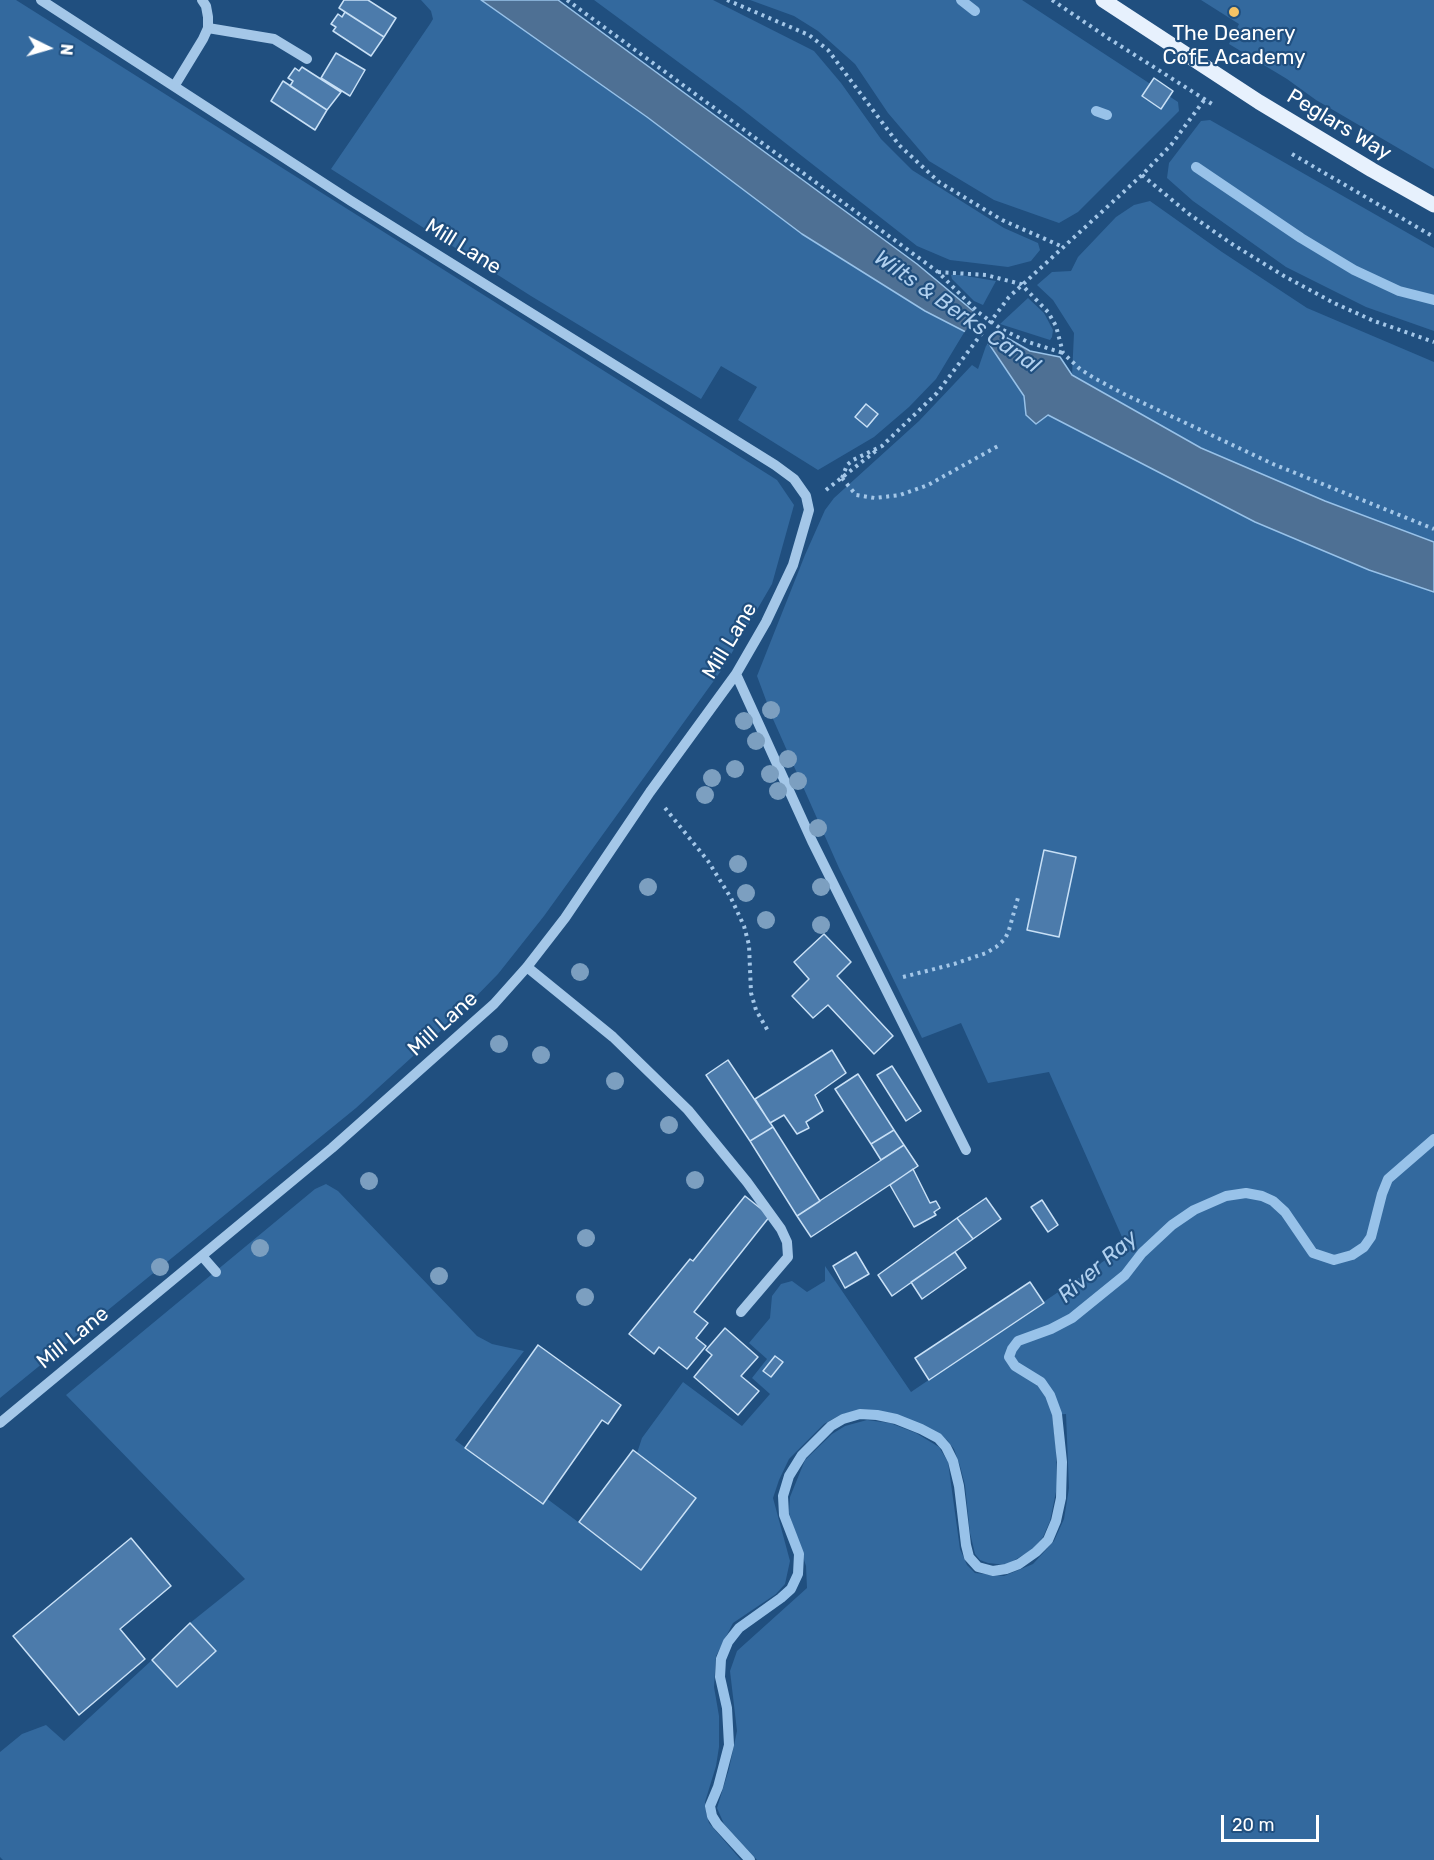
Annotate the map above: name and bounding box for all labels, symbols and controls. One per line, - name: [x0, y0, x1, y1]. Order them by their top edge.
- marker: The Deanery CofE Academy: [1227, 5, 1241, 19]
- north arrow: [18, 18, 78, 78]
- place label: The Deanery CofE Academy: [1162, 21, 1306, 71]
- text: N: [56, 43, 76, 56]
- street label: Peglars Way: [1282, 84, 1396, 166]
- street label: Mill Lane: [420, 214, 506, 280]
- water label: Wilts & Berks Canal: [869, 245, 1045, 379]
- street label: Mill Lane: [697, 598, 763, 684]
- street label: Mill Lane: [403, 986, 483, 1062]
- water label: River Ray: [1053, 1225, 1143, 1309]
- street label: Mill Lane: [32, 1301, 114, 1375]
- scale bar: [1224, 1803, 1322, 1841]
- text: 20 m: [1232, 1814, 1274, 1836]

